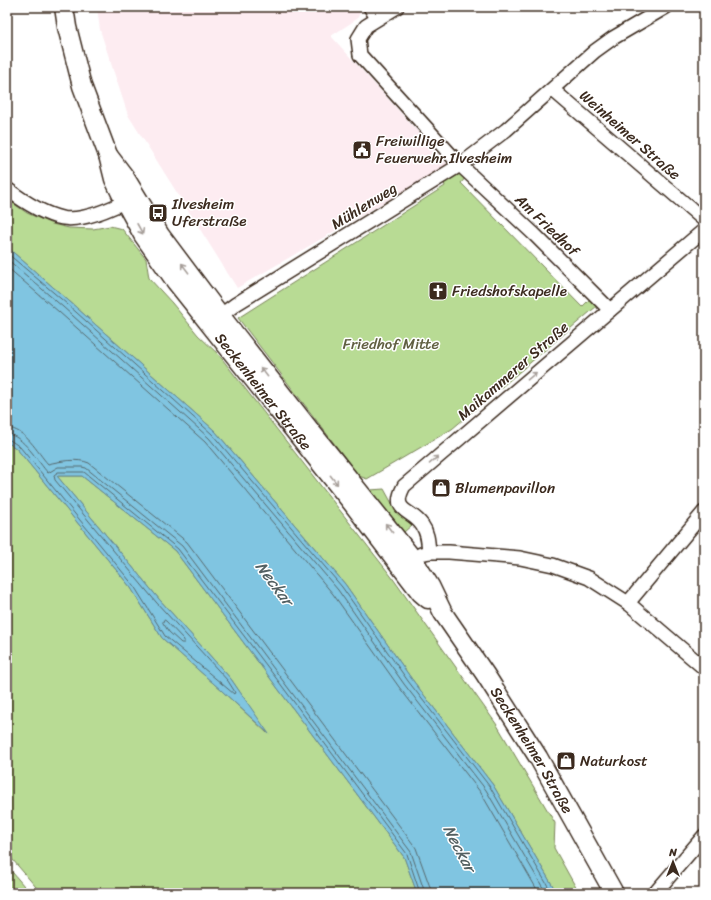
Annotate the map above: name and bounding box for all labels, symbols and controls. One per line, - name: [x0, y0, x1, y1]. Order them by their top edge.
- street label: Weinheimer Straße: [573, 83, 687, 187]
- place label: Freiwillige Feuerwehr Ilvesheim: [376, 128, 512, 171]
- public building icon: Freiwillige Feuerwehr Ilvesheim: [351, 139, 373, 161]
- street label: Mühlenweg: [326, 175, 403, 237]
- street label: Am Friedhof: [508, 187, 586, 264]
- place label: Ilvesheim Uferstraße: [171, 191, 246, 234]
- bus stop icon: Ilvesheim Uferstraße: [147, 202, 169, 224]
- one-way arrow: [136, 222, 144, 234]
- one-way arrow: [181, 263, 189, 274]
- place label: Friedshofskapelle: [452, 278, 567, 304]
- church icon: Friedshofskapelle: [427, 280, 449, 302]
- street label: Maikammerer Straße: [451, 315, 575, 427]
- street label: Seckenheimer Straße: [208, 327, 319, 456]
- park label: Friedhof Mitte: [343, 331, 439, 357]
- one-way arrow: [260, 366, 268, 377]
- one-way arrow: [527, 371, 538, 380]
- one-way arrow: [428, 456, 439, 465]
- one-way arrow: [330, 475, 338, 486]
- place label: Blumenpavillon: [455, 475, 555, 501]
- shop icon: Blumenpavillon: [430, 477, 452, 499]
- one-way arrow: [384, 522, 393, 533]
- water label: Neckar: [248, 554, 303, 614]
- street label: Seckenheimer Straße: [483, 681, 580, 819]
- place label: Naturkost: [580, 748, 648, 774]
- shop icon: Naturkost: [555, 750, 577, 772]
- water label: Neckar: [435, 819, 485, 879]
- north arrow: [653, 842, 693, 882]
- text: N: [668, 843, 677, 862]

